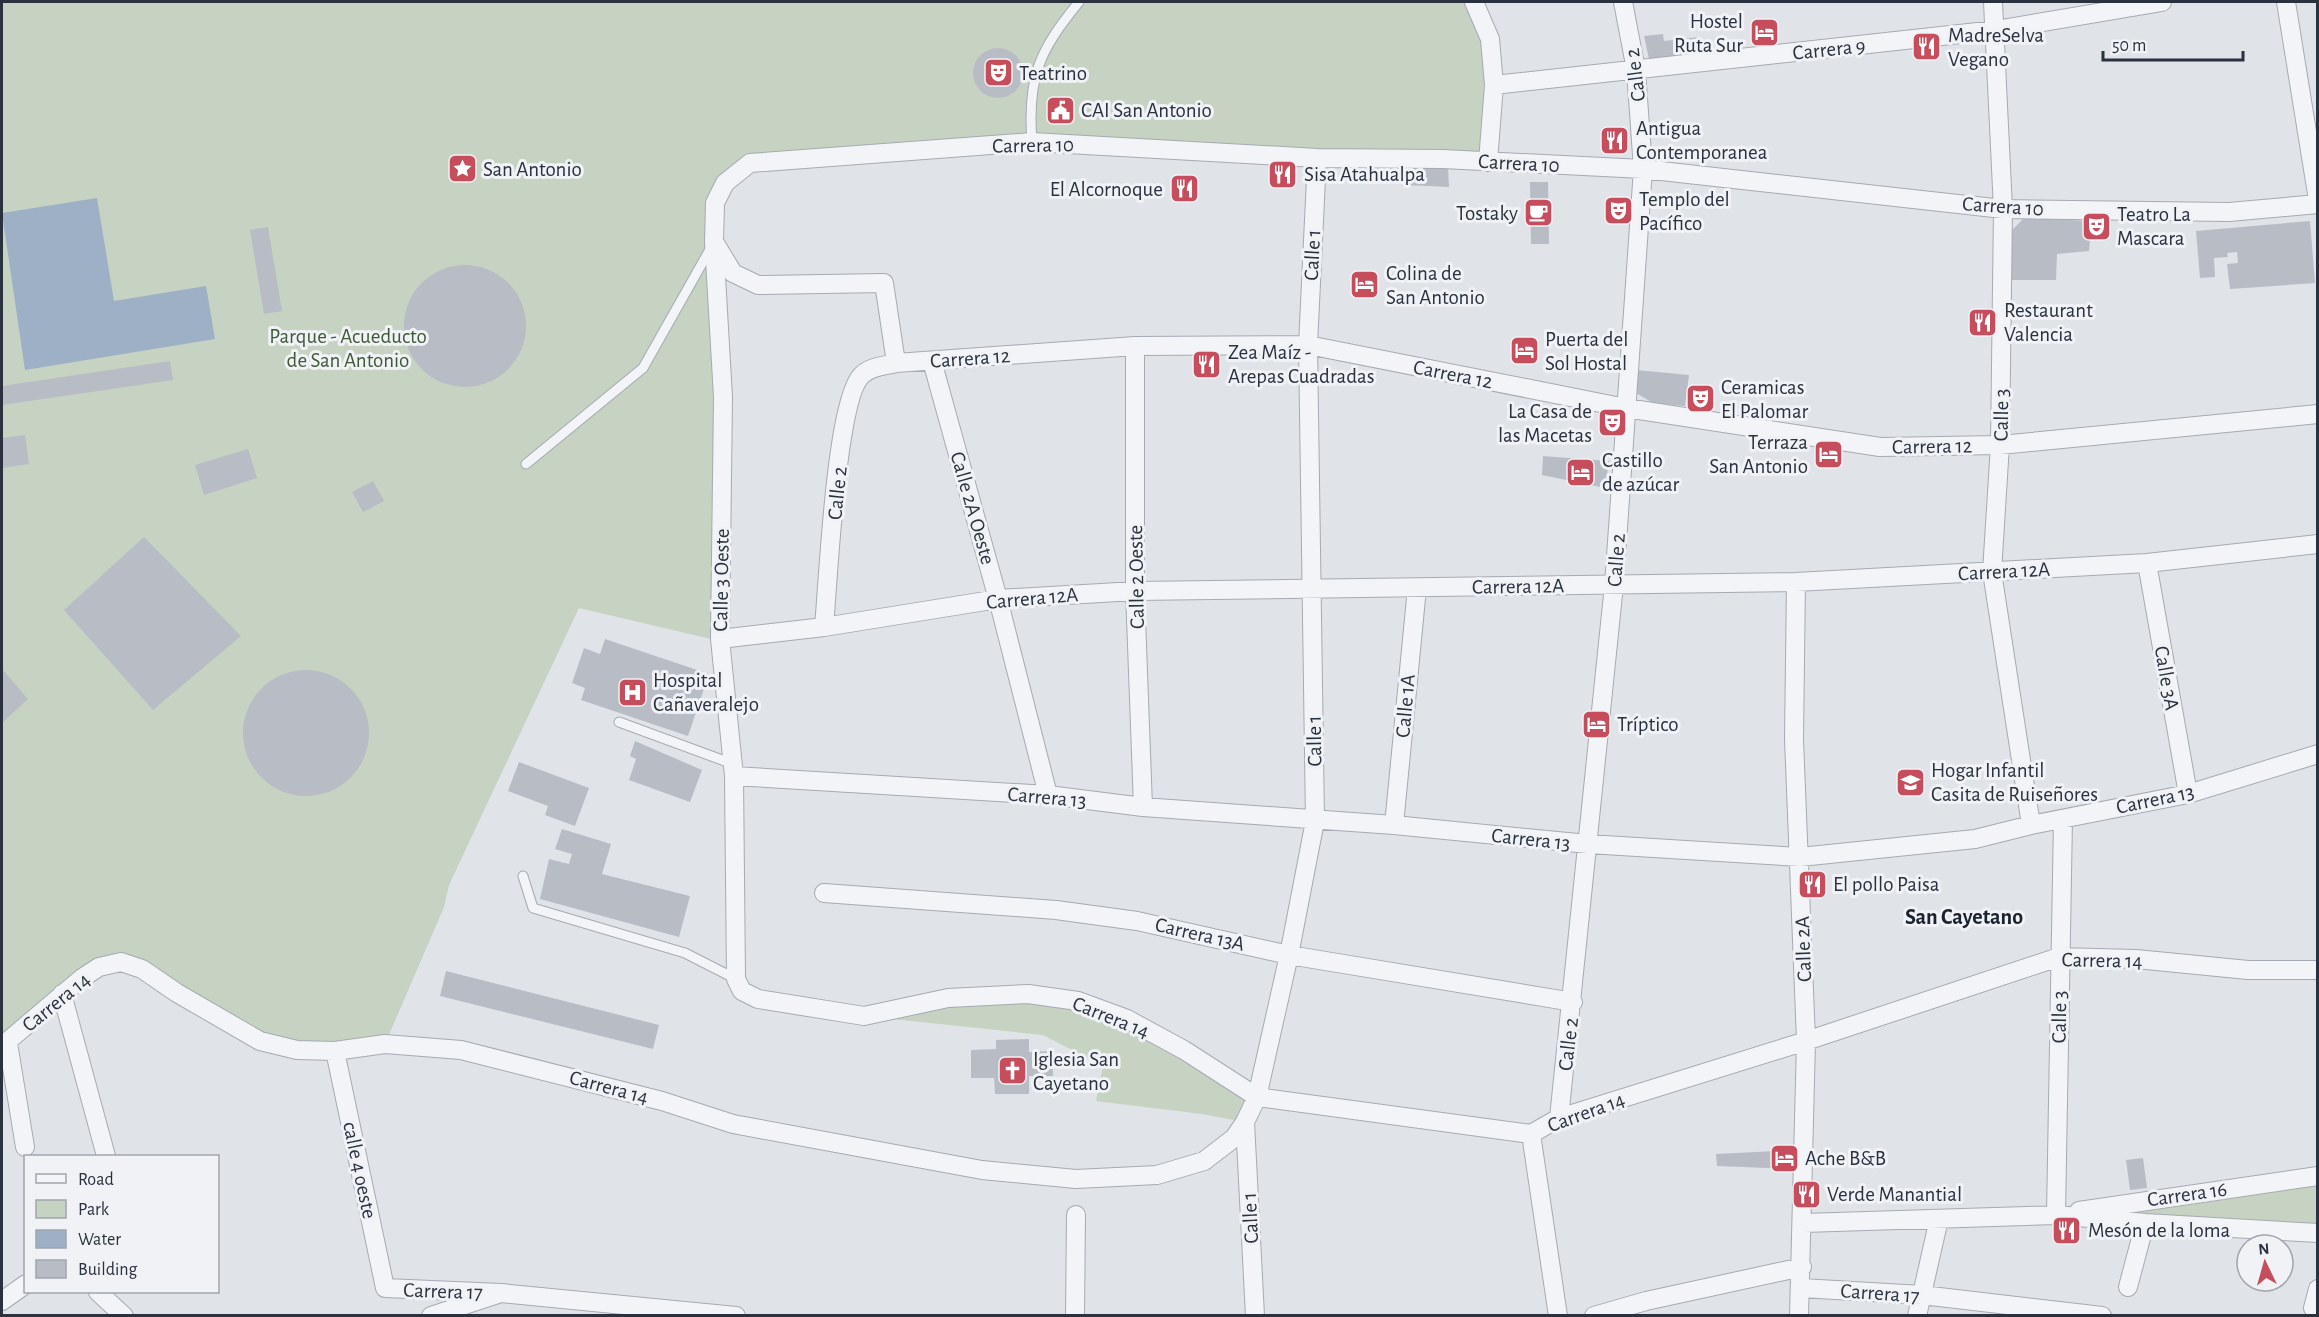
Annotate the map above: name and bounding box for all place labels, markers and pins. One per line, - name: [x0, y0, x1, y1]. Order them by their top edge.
- place label: Hostel Ruta Sur: [1674, 11, 1743, 56]
- hotel icon: Hostel Ruta Sur: [1748, 17, 1780, 49]
- place label: MadreSelva Vegano: [1948, 25, 2044, 70]
- restaurant icon: MadreSelva Vegano: [1911, 31, 1943, 63]
- theatre icon: Teatrino: [982, 57, 1014, 89]
- place label: Teatrino: [1019, 63, 1087, 84]
- public building icon: CAI San Antonio: [1044, 94, 1076, 126]
- place label: CAI San Antonio: [1081, 100, 1212, 121]
- place label: Antigua Contemporanea: [1636, 118, 1768, 163]
- restaurant icon: Antigua Contemporanea: [1599, 124, 1631, 156]
- place icon: San Antonio: [446, 153, 478, 185]
- restaurant icon: Sisa Atahualpa: [1267, 158, 1299, 190]
- place label: San Antonio: [483, 159, 582, 180]
- place label: Sisa Atahualpa: [1304, 164, 1425, 185]
- restaurant icon: El Alcornoque: [1168, 173, 1200, 205]
- place label: El Alcornoque: [1050, 179, 1163, 200]
- place label: Templo del Pacífico: [1639, 189, 1730, 234]
- theatre icon: Templo del Pacífico: [1602, 195, 1634, 227]
- cafe icon: Tostaky: [1523, 197, 1555, 229]
- place label: Tostaky: [1456, 203, 1518, 224]
- place label: Teatro La Mascara: [2117, 204, 2191, 249]
- theatre icon: Teatro La Mascara: [2080, 210, 2112, 242]
- place label: Colina de San Antonio: [1386, 263, 1485, 308]
- hotel icon: Colina de San Antonio: [1349, 269, 1381, 301]
- place label: Restaurant Valencia: [2004, 300, 2093, 345]
- restaurant icon: Restaurant Valencia: [1967, 306, 1999, 338]
- place label: Puerta del Sol Hostal: [1545, 329, 1628, 374]
- hotel icon: Puerta del Sol Hostal: [1508, 335, 1540, 367]
- place label: Zea Maíz - Arepas Cuadradas: [1228, 342, 1375, 387]
- restaurant icon: Zea Maíz - Arepas Cuadradas: [1191, 348, 1223, 380]
- place label: Ceramicas El Palomar: [1721, 377, 1808, 422]
- theatre icon: Ceramicas El Palomar: [1684, 383, 1716, 415]
- place label: La Casa de las Macetas: [1498, 401, 1592, 446]
- theatre icon: La Casa de las Macetas: [1597, 407, 1629, 439]
- place label: Terraza San Antonio: [1709, 432, 1808, 477]
- hotel icon: Terraza San Antonio: [1813, 438, 1845, 470]
- place label: Castillo de azúcar: [1602, 450, 1679, 495]
- hotel icon: Castillo de azúcar: [1565, 456, 1597, 488]
- place label: Hospital Cañaveralejo: [653, 670, 759, 715]
- hospital icon: Hospital Cañaveralejo: [616, 676, 648, 708]
- hotel icon: Tríptico: [1580, 708, 1612, 740]
- place label: Tríptico: [1617, 714, 1679, 735]
- place label: Hogar Infantil Casita de Ruiseñores: [1931, 760, 2098, 805]
- school or university icon: Hogar Infantil Casita de Ruiseñores: [1894, 766, 1926, 798]
- restaurant icon: El pollo Paisa: [1796, 868, 1828, 900]
- place label: El pollo Paisa: [1833, 874, 1940, 895]
- place label: Iglesia San Cayetano: [1033, 1049, 1119, 1094]
- church icon: Iglesia San Cayetano: [996, 1055, 1028, 1087]
- hotel icon: Ache B&B: [1768, 1142, 1800, 1174]
- place label: Ache B&B: [1805, 1148, 1886, 1169]
- restaurant icon: Verde Manantial: [1790, 1178, 1822, 1210]
- place label: Verde Manantial: [1827, 1184, 1962, 1205]
- restaurant icon: Mesón de la loma: [2051, 1214, 2083, 1246]
- place label: Mesón de la loma: [2088, 1220, 2230, 1241]

